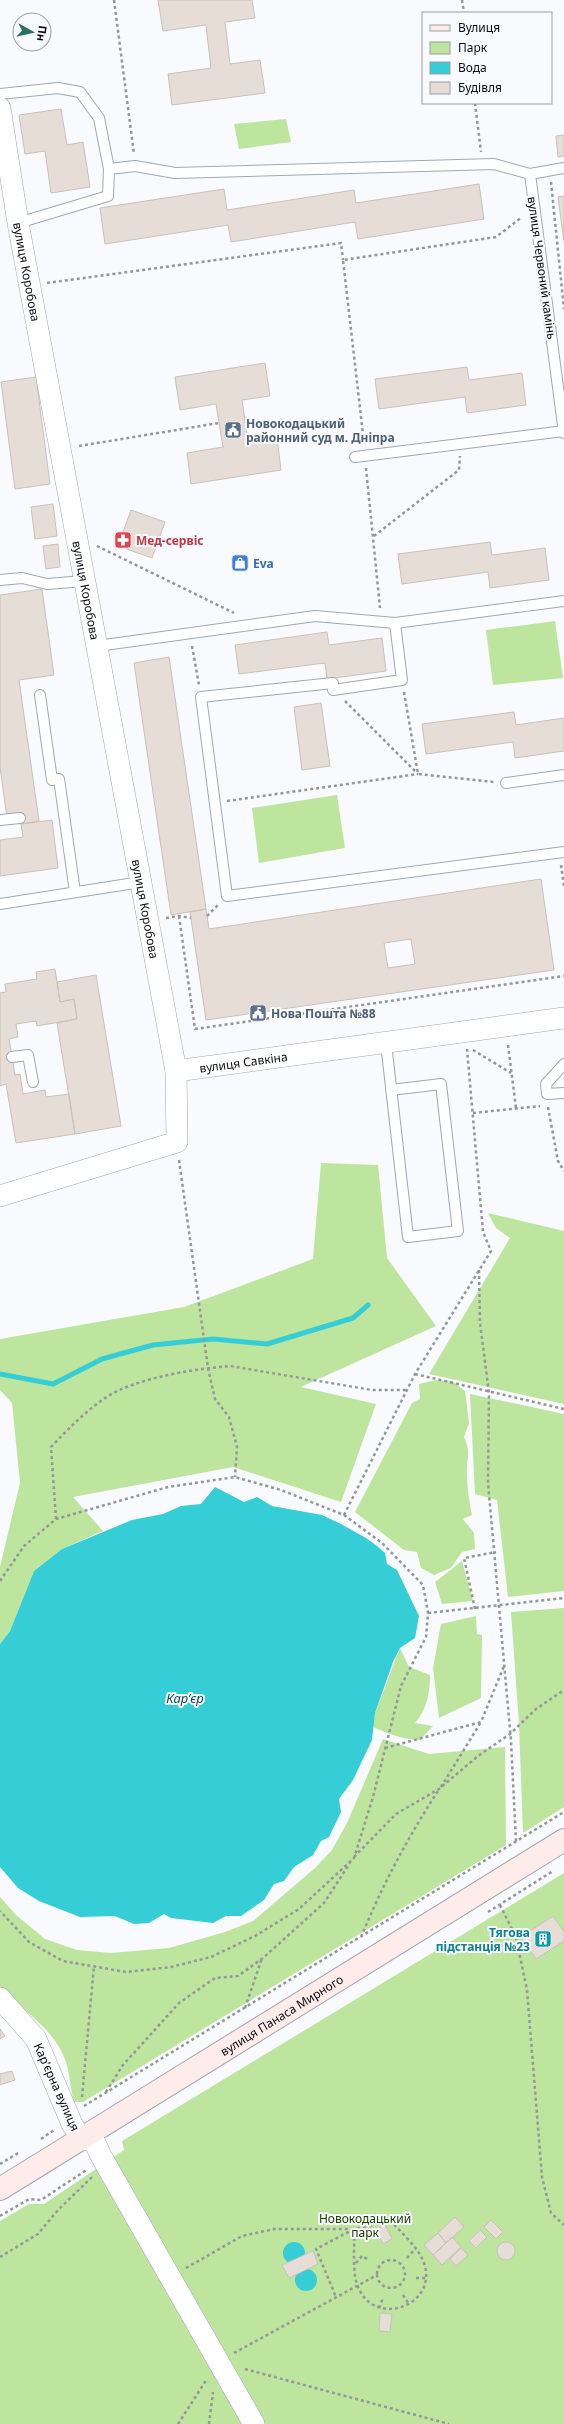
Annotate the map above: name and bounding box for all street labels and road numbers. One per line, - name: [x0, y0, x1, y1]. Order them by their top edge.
- street label: вулиця Червоний камінь: [524, 195, 560, 341]
- street label: вулиця Коробова: [10, 221, 45, 323]
- street label: вулиця Коробова: [69, 539, 104, 641]
- street label: вулиця Коробова: [128, 858, 163, 960]
- street label: вулиця Савкіна: [198, 1047, 289, 1076]
- street label: вулиця Панаса Мирного: [217, 1970, 346, 2059]
- street label: Карʼєрна вулиця: [30, 2040, 84, 2134]

